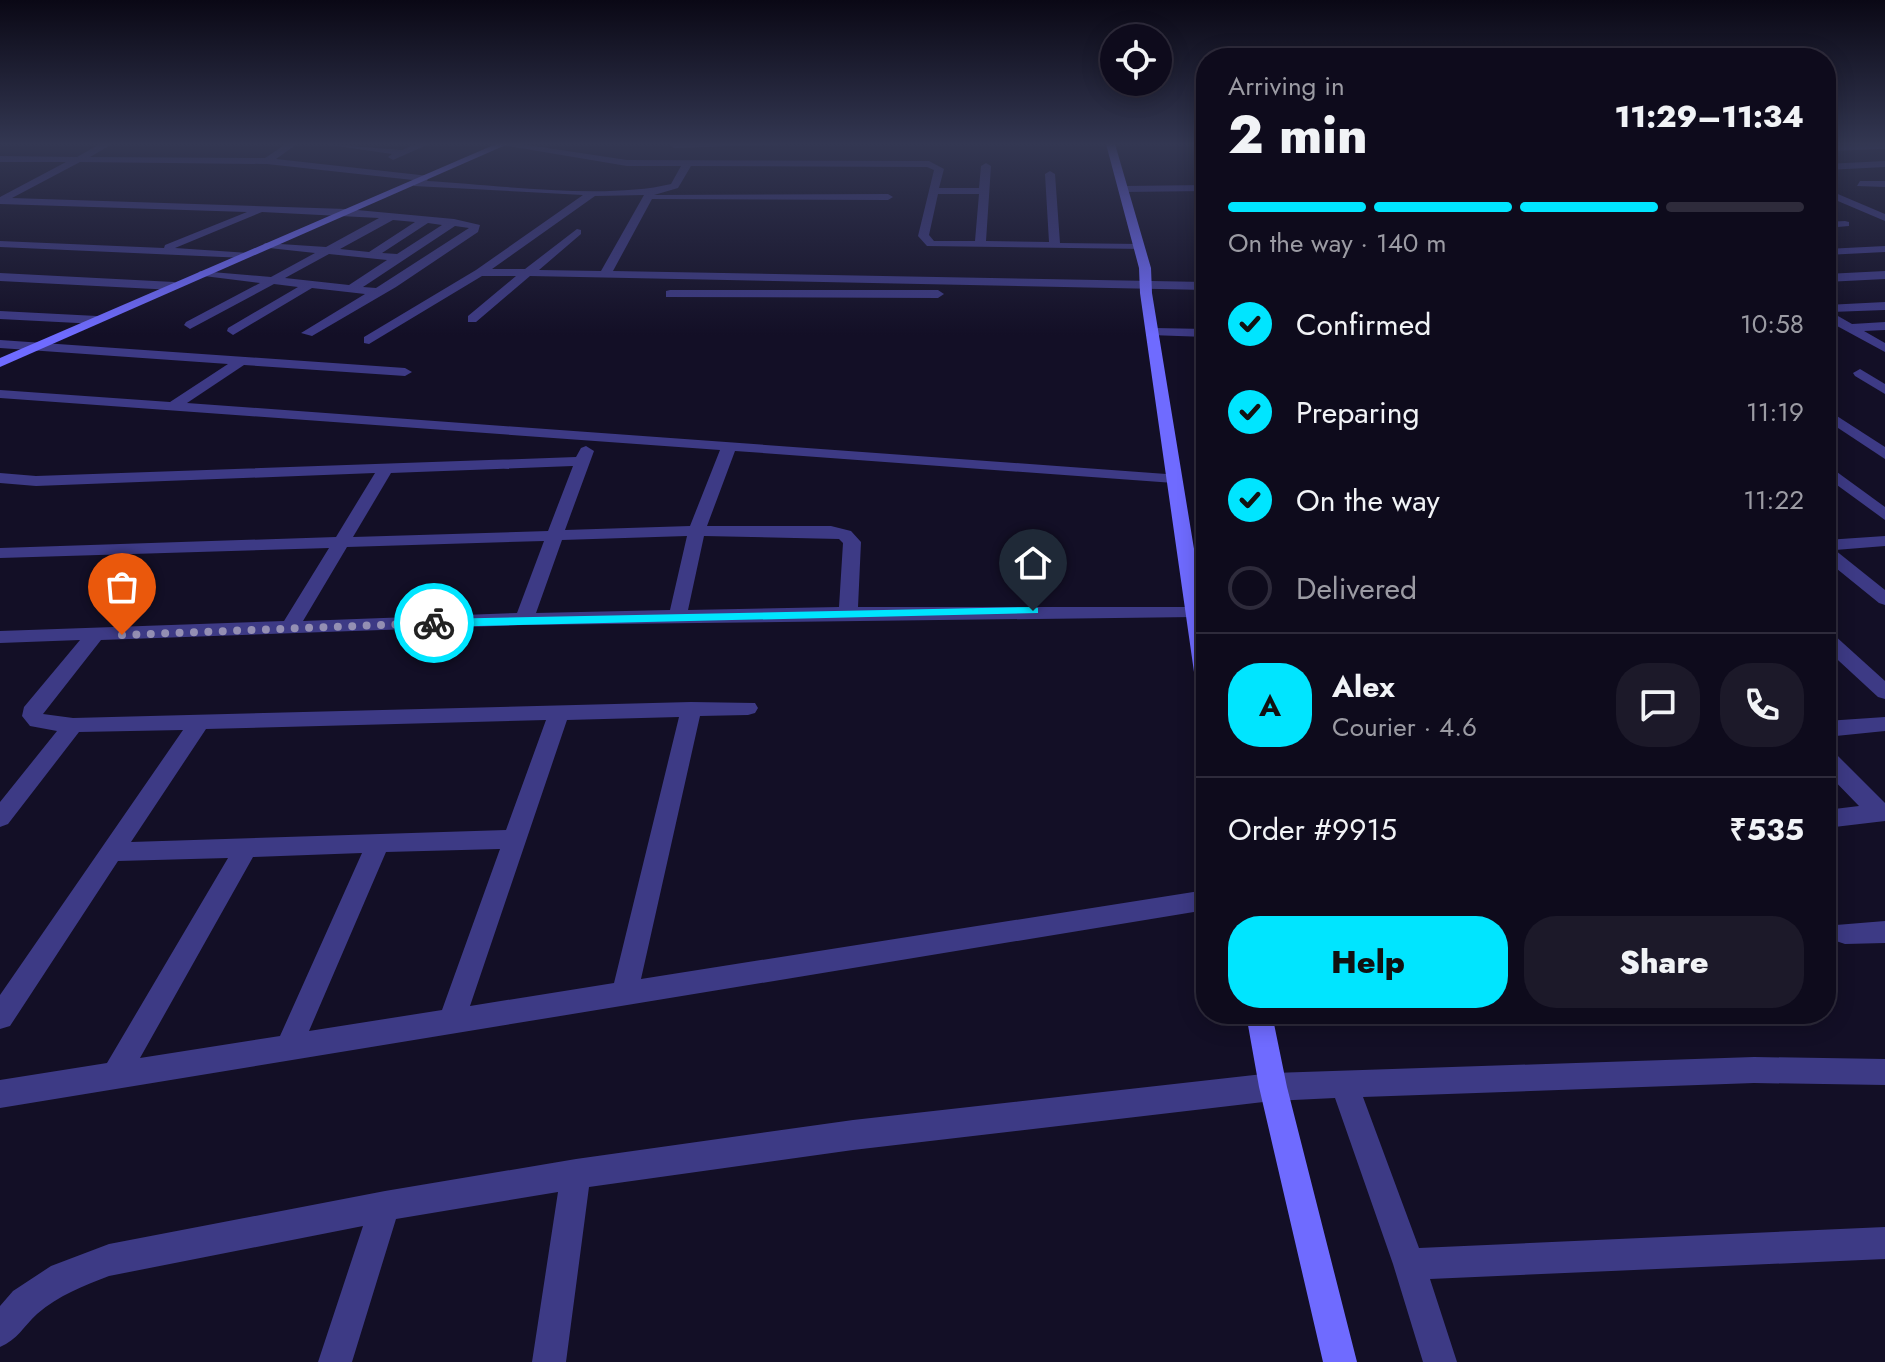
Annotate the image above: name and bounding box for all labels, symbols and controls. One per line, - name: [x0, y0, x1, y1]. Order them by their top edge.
- map controls: [1100, 24, 1172, 96]
- button: locate: [1100, 24, 1172, 96]
- text: Arriving in: [1228, 67, 1345, 105]
- text: 11:29–11:34: [1615, 95, 1804, 138]
- text: 2 min: [1228, 97, 1368, 173]
- text: On the way · 140 m: [1228, 224, 1447, 262]
- icon: check: [1228, 302, 1272, 346]
- text: Confirmed: [1296, 303, 1431, 346]
- text: 10:58: [1740, 305, 1804, 343]
- icon: check: [1228, 390, 1272, 434]
- text: Preparing: [1296, 391, 1420, 434]
- text: 11:19: [1746, 393, 1804, 431]
- icon: check: [1228, 478, 1272, 522]
- text: On the way: [1296, 479, 1440, 522]
- text: 11:22: [1743, 481, 1804, 519]
- pin: [999, 529, 1067, 611]
- icon: home: [1011, 541, 1055, 585]
- pin: [88, 553, 156, 635]
- icon: bag: [100, 565, 144, 609]
- text: Delivered: [1296, 567, 1417, 610]
- courier: [394, 583, 474, 663]
- icon: bike: [412, 601, 456, 645]
- button: chat: [1616, 663, 1700, 747]
- button: phone: [1720, 663, 1804, 747]
- text: Alex: [1332, 665, 1395, 708]
- text: A: [1259, 684, 1281, 727]
- text: Courier · 4.6: [1332, 708, 1477, 746]
- text: Order #9915: [1228, 808, 1397, 851]
- text: ₹535: [1730, 808, 1804, 851]
- button: Help: [1228, 916, 1508, 1008]
- button: Share: [1524, 916, 1804, 1008]

